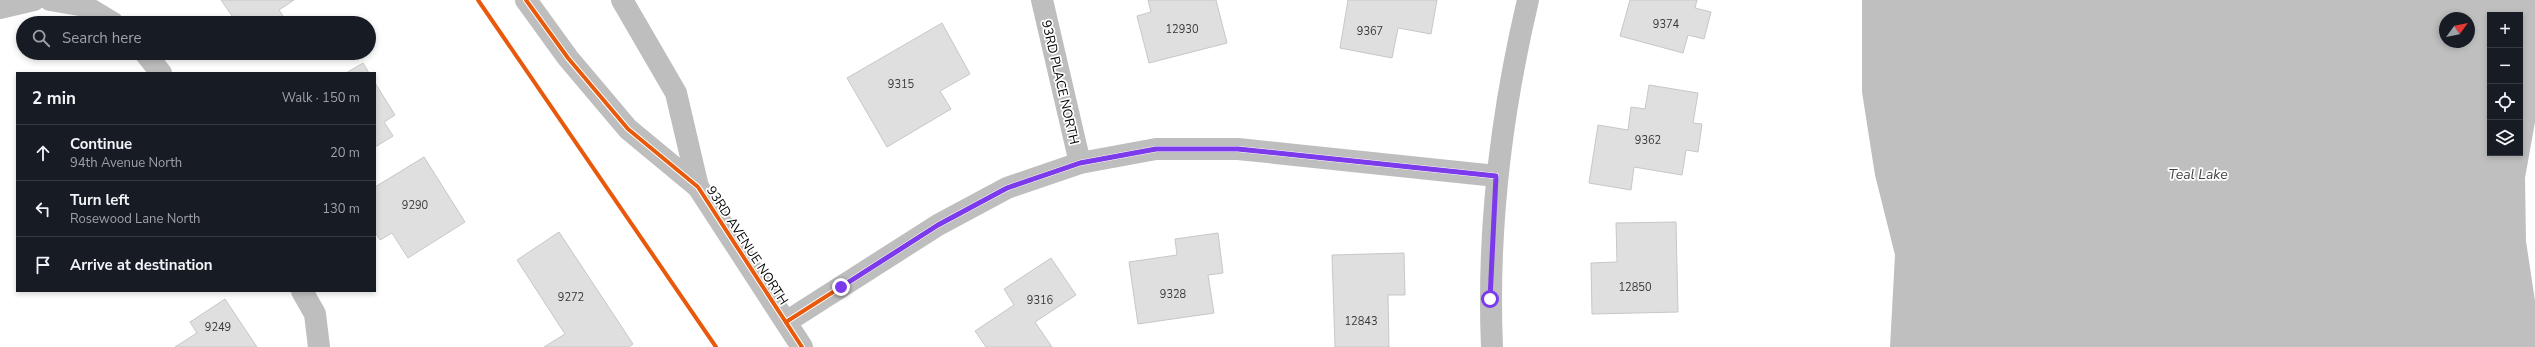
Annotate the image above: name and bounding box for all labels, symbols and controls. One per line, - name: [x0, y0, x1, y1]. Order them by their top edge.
- north arrow: [2439, 12, 2475, 48]
- map controls: [2487, 12, 2523, 156]
- button: +: [2487, 12, 2523, 48]
- search box: [16, 16, 376, 60]
- house number: 9374: [1653, 17, 1680, 32]
- street label: 93RD PLACE NORTH: [1037, 18, 1083, 146]
- house number: 12930: [1166, 22, 1199, 37]
- house number: 9367: [1357, 24, 1383, 39]
- icon: search: [30, 27, 52, 49]
- text: Search here: [62, 28, 142, 48]
- button: −: [2487, 48, 2523, 84]
- house number: 9315: [888, 77, 915, 92]
- button: locate: [2487, 84, 2523, 120]
- text: 2 min: [32, 87, 76, 110]
- text: Walk · 150 m: [282, 89, 360, 107]
- button: layers: [2487, 120, 2523, 156]
- house number: 9362: [1635, 133, 1661, 148]
- text: Continue: [70, 134, 132, 154]
- icon: ahead: [32, 142, 54, 164]
- text: 20 m: [330, 144, 360, 162]
- text: 94th Avenue North: [70, 154, 182, 172]
- water label: Teal Lake: [2168, 165, 2228, 184]
- street label: 93RD AVENUE NORTH: [702, 183, 792, 308]
- text: Turn left: [70, 190, 129, 210]
- icon: left: [32, 198, 54, 220]
- house number: 9290: [402, 198, 429, 213]
- text: 130 m: [322, 200, 360, 218]
- text: Rosewood Lane North: [70, 210, 200, 228]
- icon: arrive: [32, 254, 54, 276]
- text: Arrive at destination: [70, 255, 213, 275]
- route end: [832, 278, 850, 296]
- house number: 12850: [1619, 280, 1652, 295]
- house number: 9328: [1160, 287, 1187, 302]
- house number: 9272: [558, 290, 584, 305]
- route start: [1481, 290, 1499, 308]
- house number: 9316: [1027, 293, 1054, 308]
- house number: 12843: [1345, 314, 1378, 329]
- house number: 9249: [205, 320, 231, 335]

